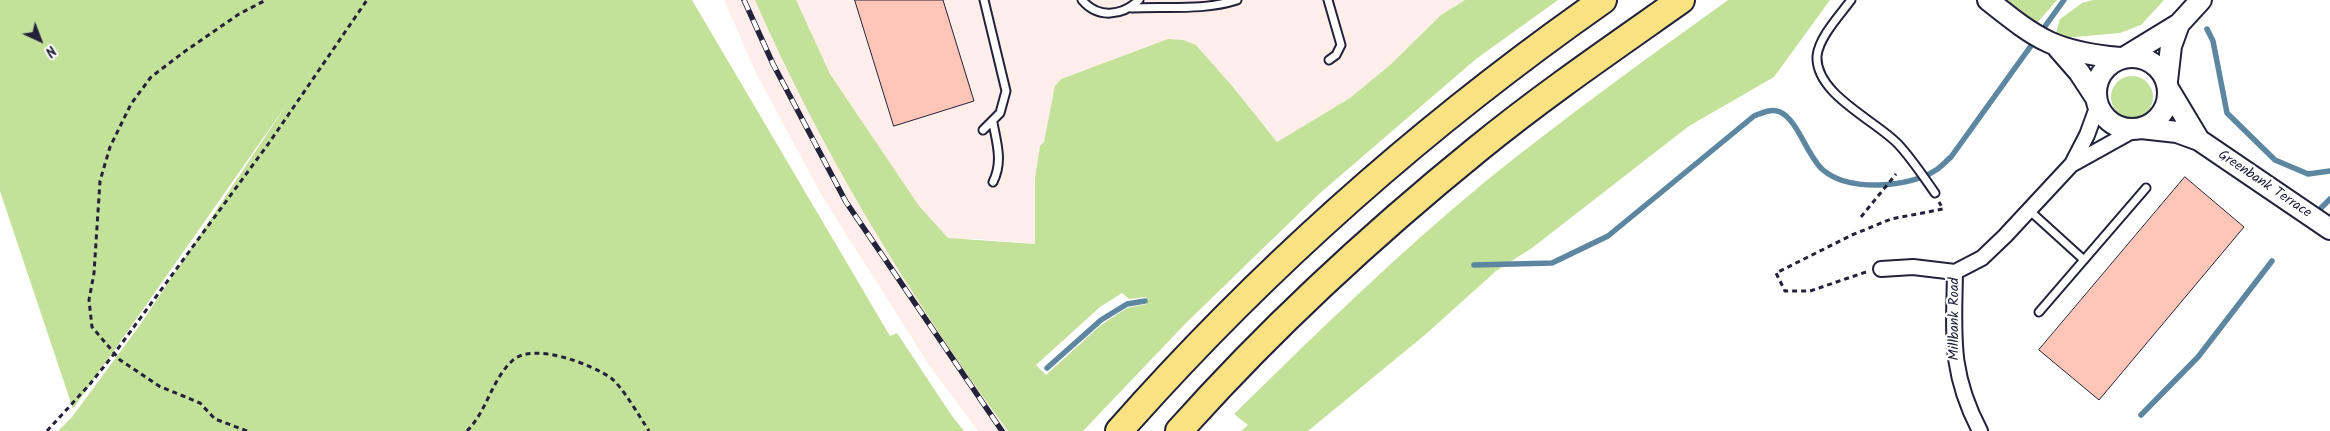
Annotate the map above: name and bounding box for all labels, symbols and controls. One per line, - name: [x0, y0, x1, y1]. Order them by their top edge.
- north arrow: [15, 15, 65, 65]
- text: N: [39, 40, 61, 62]
- street label: Greenbank Terrace: [2214, 148, 2314, 222]
- street label: Millbank Road: [1948, 278, 1964, 360]

